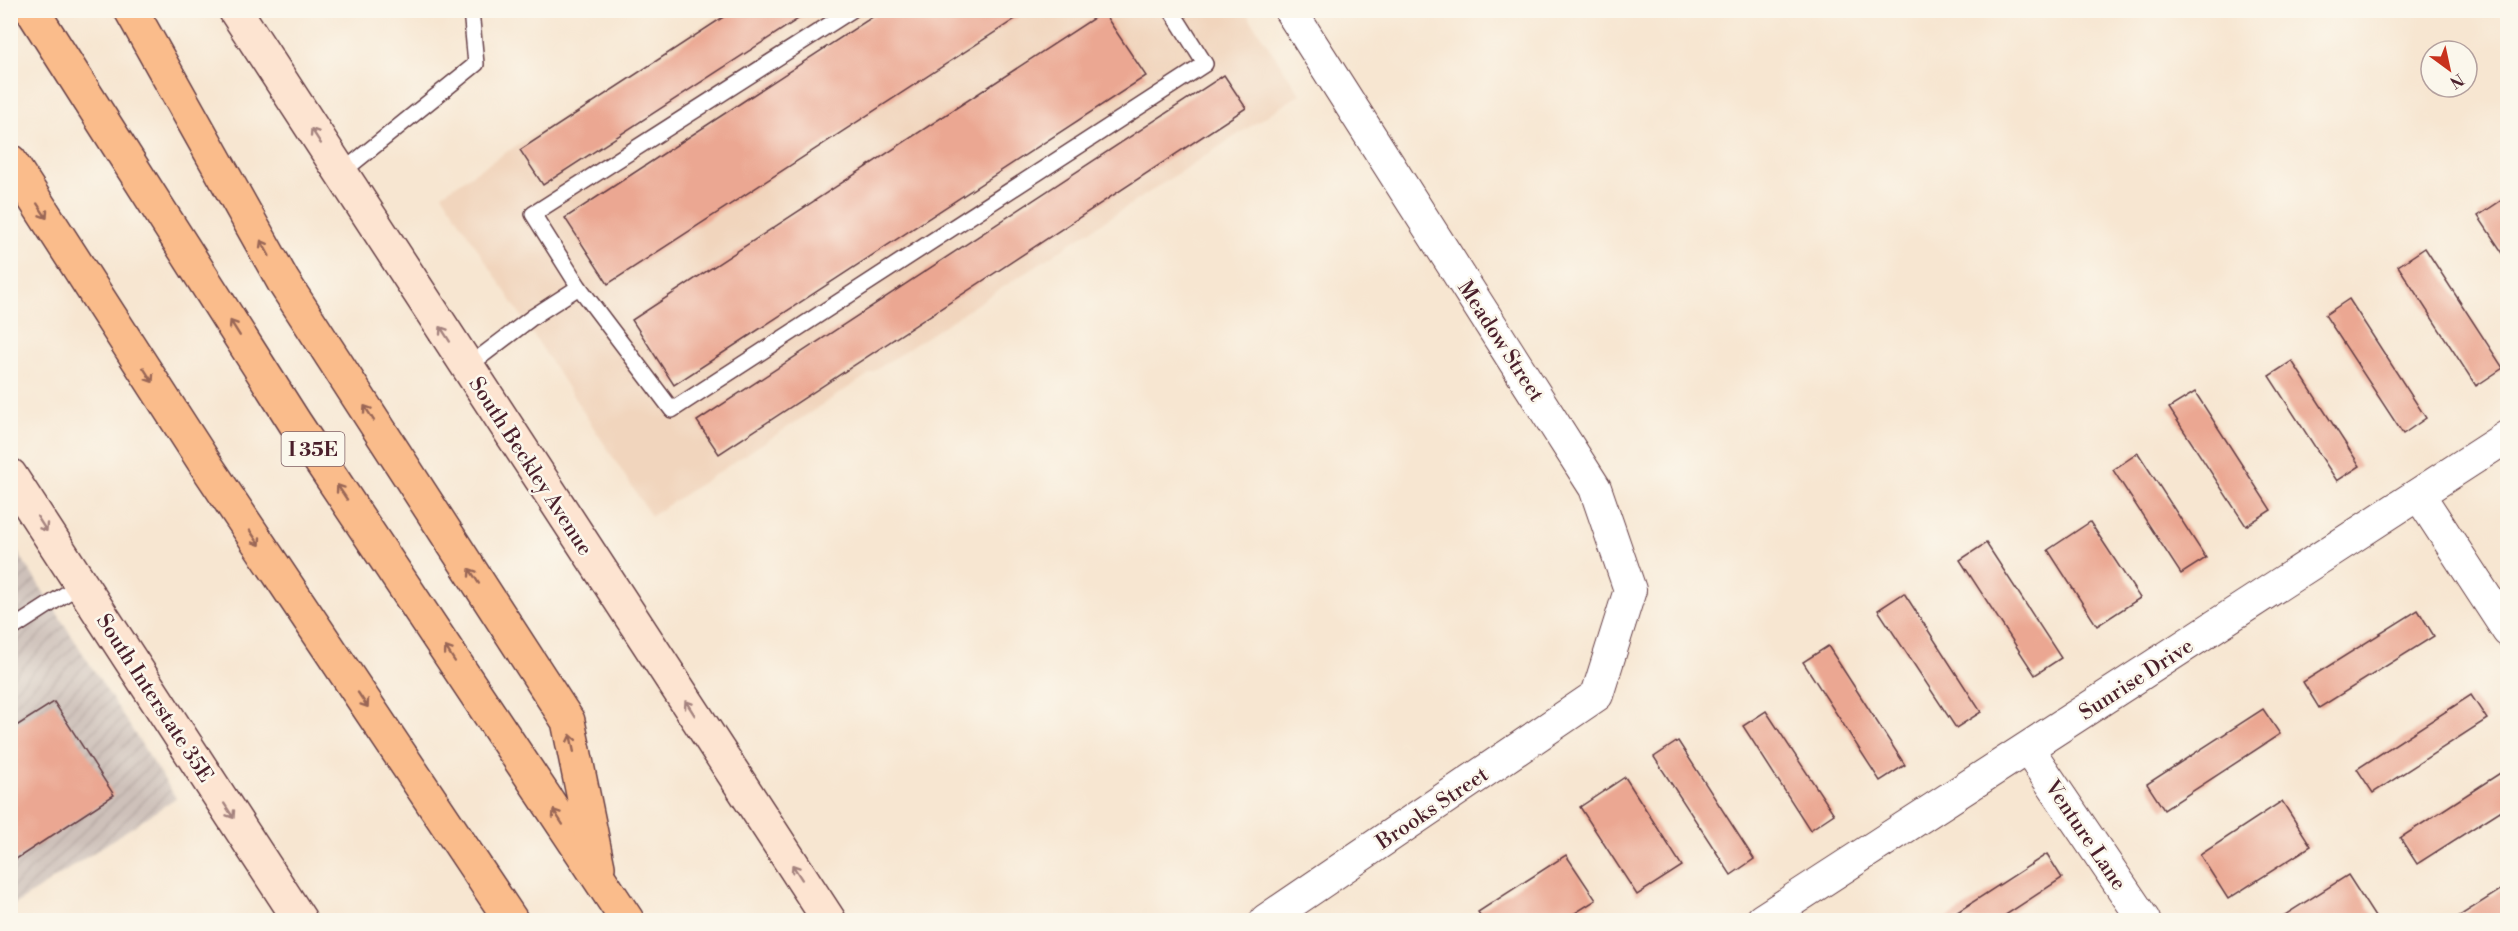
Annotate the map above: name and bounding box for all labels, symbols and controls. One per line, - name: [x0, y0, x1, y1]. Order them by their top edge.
- north arrow: [2419, 39, 2479, 99]
- text: N: [2446, 69, 2467, 93]
- one-way arrow: [310, 128, 322, 144]
- one-way arrow: [36, 202, 48, 218]
- one-way arrow: [259, 240, 271, 257]
- street label: Meadow Street: [1451, 276, 1549, 407]
- one-way arrow: [229, 320, 242, 337]
- one-way arrow: [439, 326, 451, 343]
- one-way arrow: [141, 366, 154, 383]
- street label: South Beckley Avenue: [463, 372, 598, 561]
- one-way arrow: [362, 405, 374, 422]
- road number: I 35E: [282, 432, 344, 466]
- one-way arrow: [336, 484, 348, 500]
- one-way arrow: [37, 515, 49, 532]
- one-way arrow: [248, 529, 261, 546]
- one-way arrow: [468, 568, 481, 585]
- street label: South Interstate 35E: [90, 610, 218, 788]
- street label: Sunrise Drive: [2075, 633, 2198, 726]
- one-way arrow: [444, 646, 456, 663]
- one-way arrow: [357, 691, 369, 707]
- one-way arrow: [684, 701, 696, 717]
- one-way arrow: [566, 734, 578, 753]
- street label: Brooks Street: [1371, 762, 1494, 856]
- street label: Venture Lane: [2038, 775, 2132, 896]
- one-way arrow: [223, 802, 235, 819]
- one-way arrow: [551, 808, 564, 825]
- one-way arrow: [791, 864, 803, 880]

